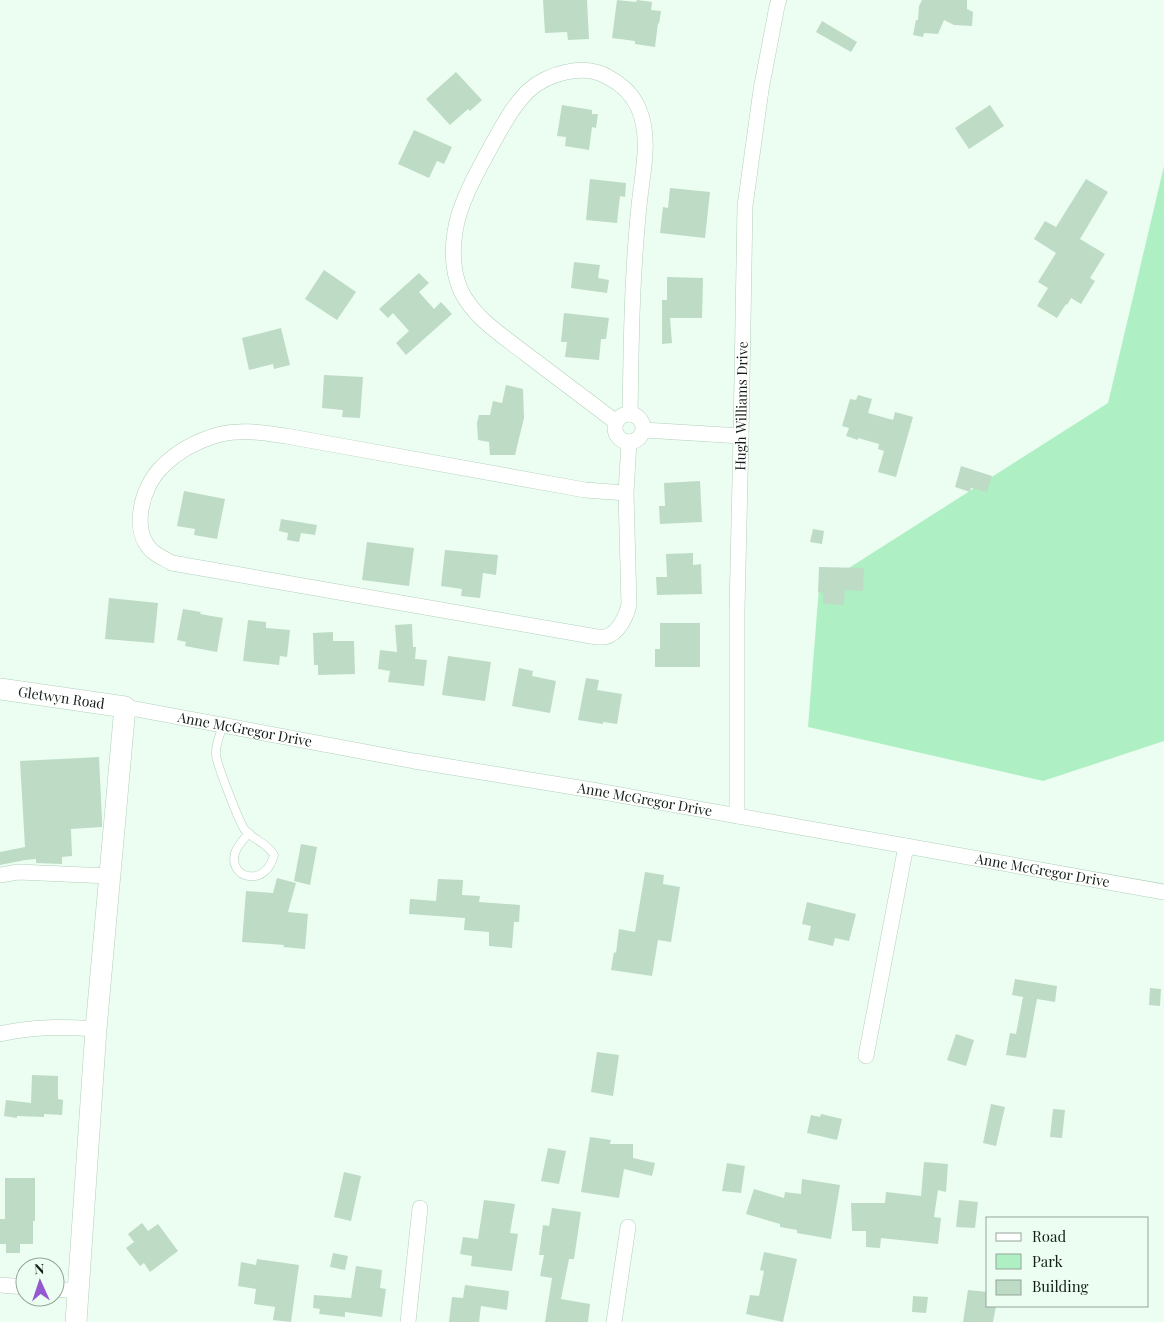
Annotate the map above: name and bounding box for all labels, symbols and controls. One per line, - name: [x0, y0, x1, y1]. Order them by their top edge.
- street label: Hugh Williams Drive: [730, 341, 752, 471]
- street label: Gletwyn Road: [17, 682, 106, 713]
- street label: Anne McGregor Drive: [175, 707, 314, 751]
- street label: Anne McGregor Drive: [575, 778, 714, 820]
- street label: Anne McGregor Drive: [973, 848, 1111, 891]
- legend: [986, 1217, 1149, 1307]
- text: Road: [1032, 1226, 1066, 1246]
- text: Park: [1032, 1251, 1064, 1271]
- north arrow: [15, 1257, 65, 1307]
- text: N: [34, 1259, 45, 1278]
- text: Building: [1032, 1276, 1089, 1296]

